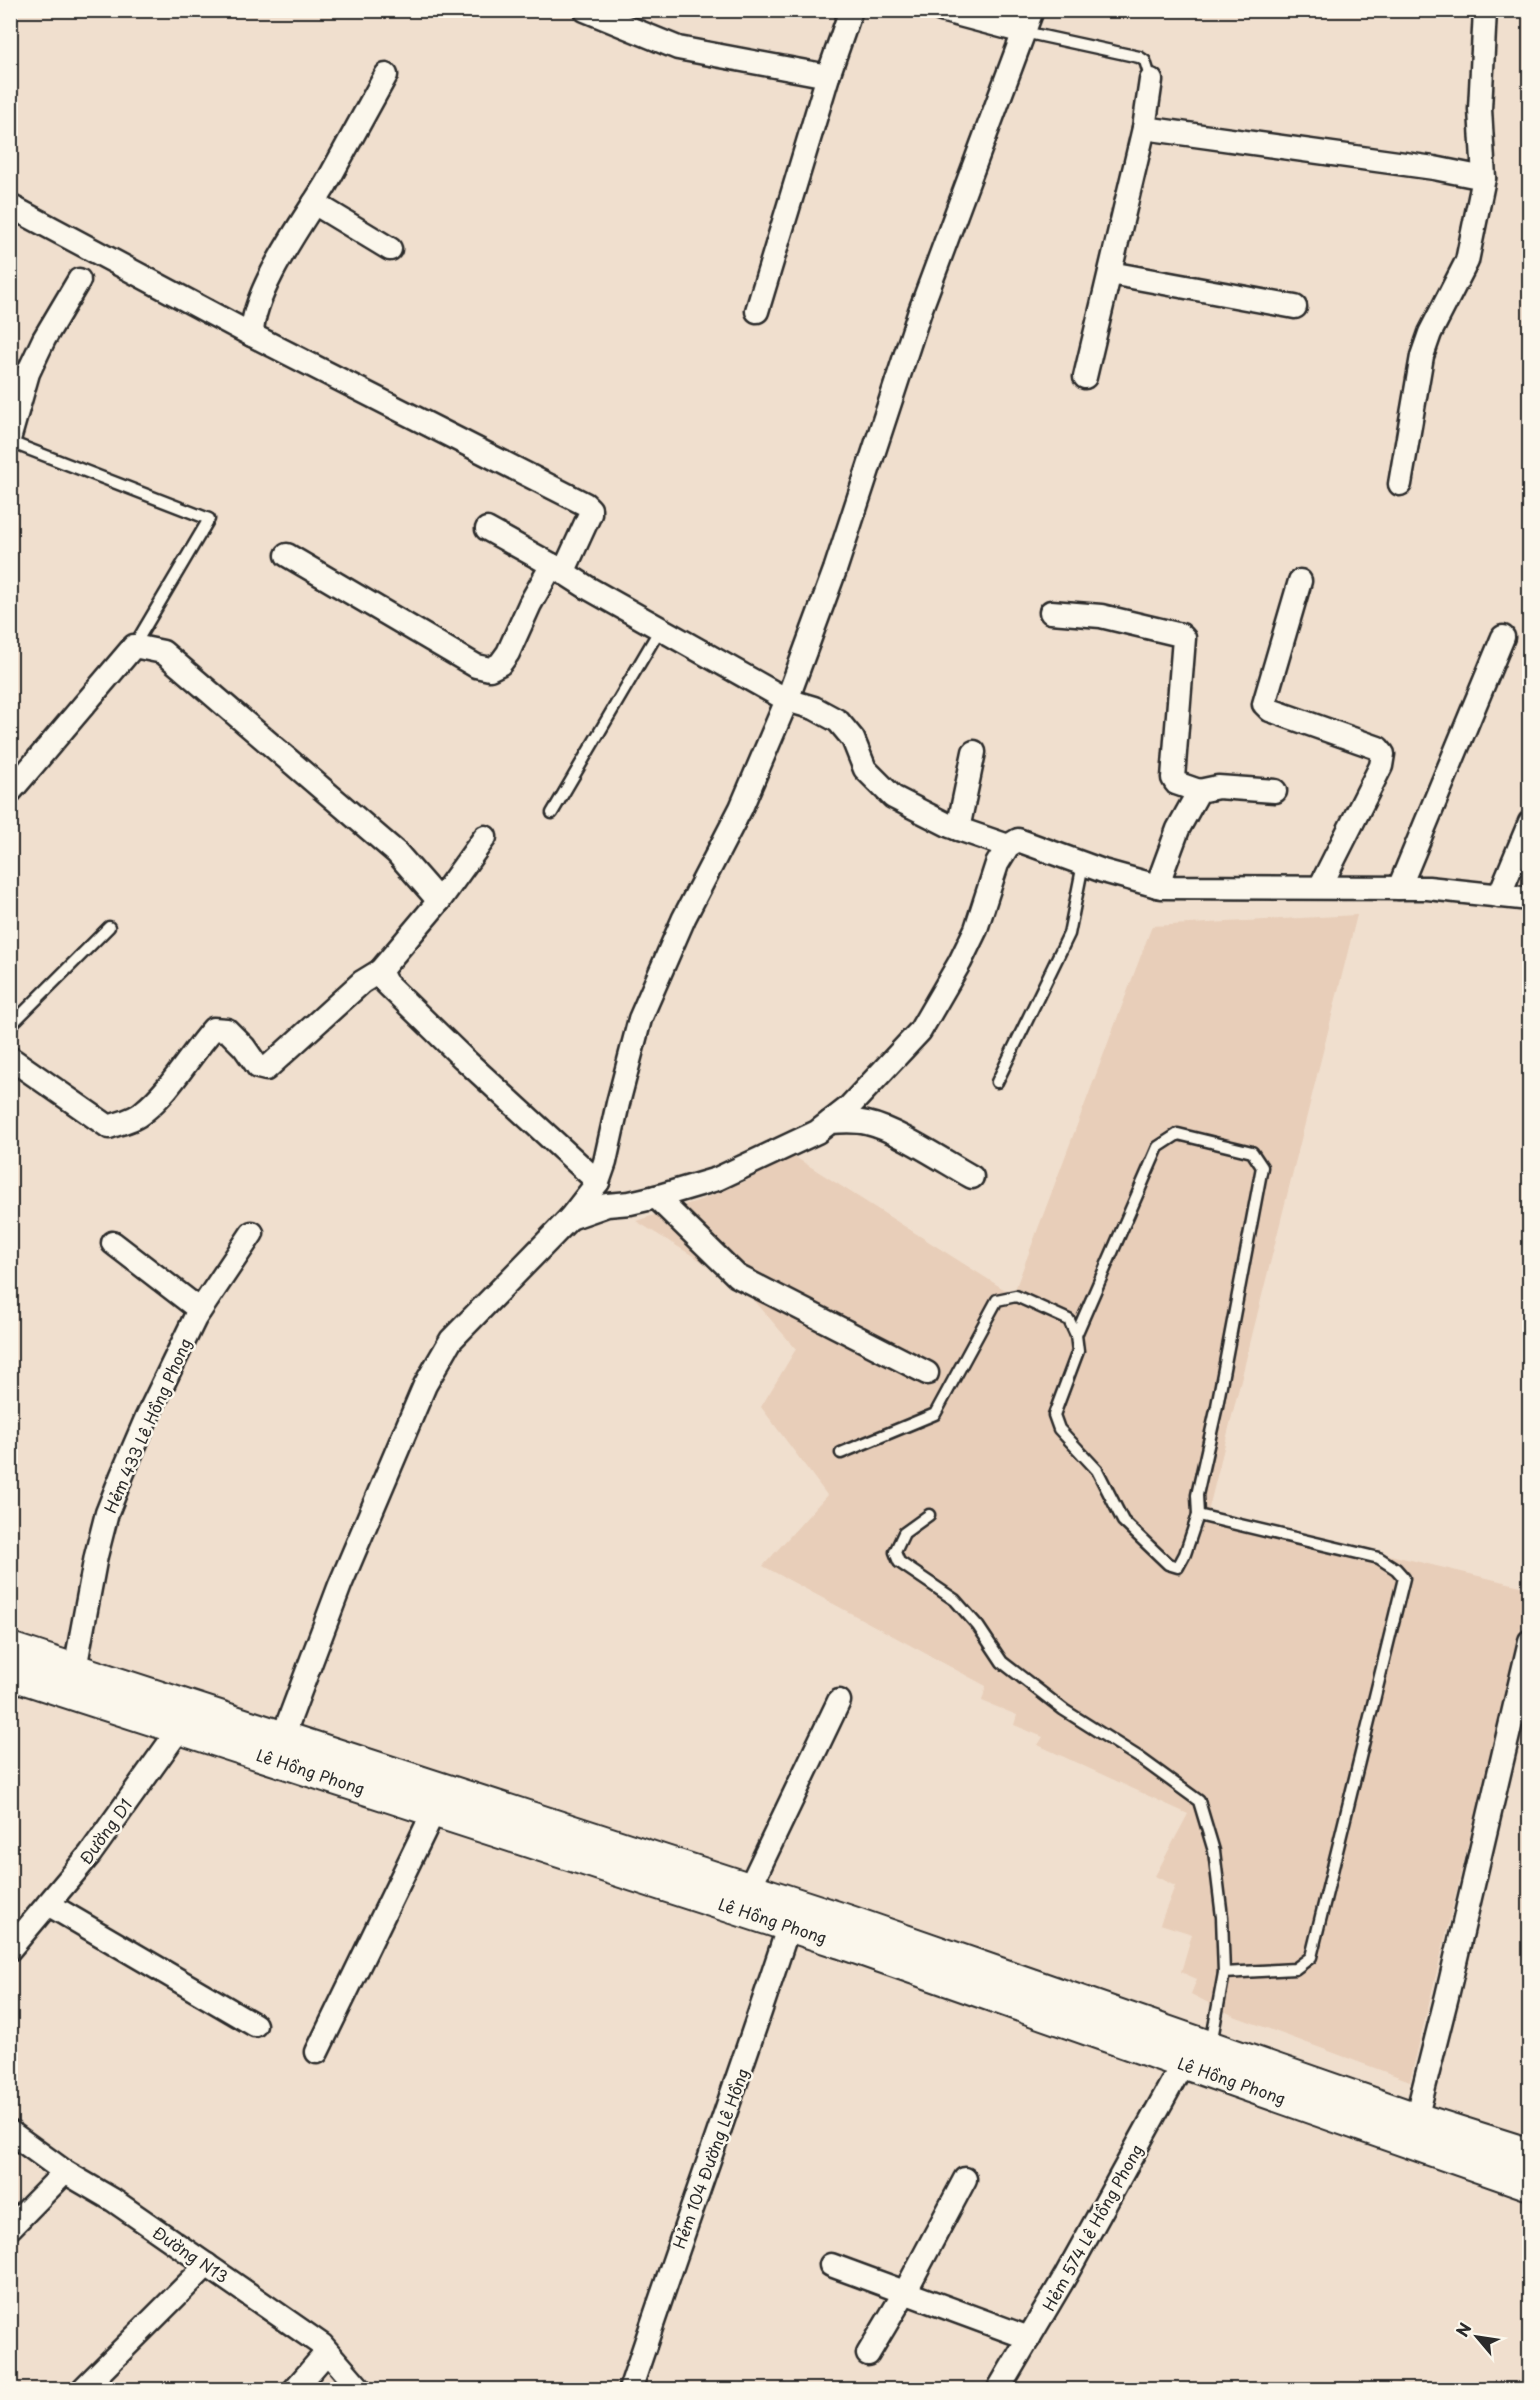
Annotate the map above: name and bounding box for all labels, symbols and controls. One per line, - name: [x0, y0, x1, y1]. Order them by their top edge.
- street label: Hẻm 433 Lê Hồng Phong: [97, 1333, 197, 1517]
- street label: Lê Hồng Phong: [253, 1742, 369, 1800]
- street label: Đường D1: [73, 1793, 137, 1869]
- street label: Lê Hồng Phong: [715, 1891, 831, 1949]
- street label: Lê Hồng Phong: [1175, 2050, 1289, 2110]
- street label: Hẻm 104 Đường Lê Hồng: [666, 2064, 754, 2252]
- street label: Hẻm 574 Lê Hồng Phong: [1036, 2139, 1148, 2315]
- street label: Đường N13: [148, 2220, 234, 2288]
- north arrow: [1447, 2307, 1507, 2367]
- text: N: [1449, 2318, 1477, 2341]

